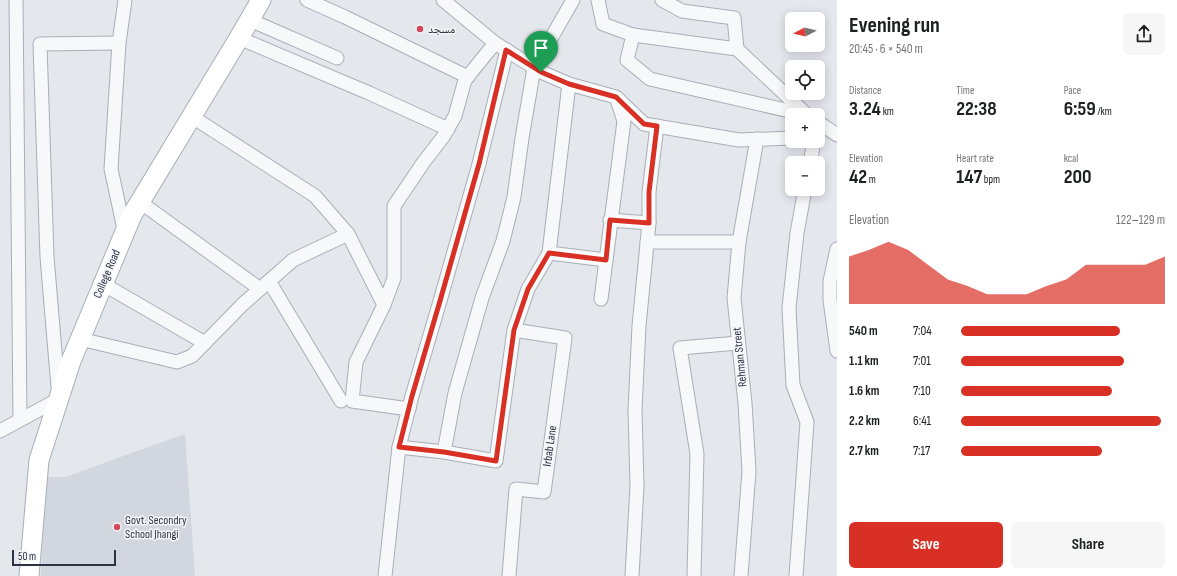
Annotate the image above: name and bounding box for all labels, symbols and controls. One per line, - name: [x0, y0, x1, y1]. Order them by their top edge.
- north arrow: [785, 12, 825, 52]
- map controls: [785, 12, 825, 196]
- text: Evening run: [849, 12, 940, 39]
- button: share: [1123, 13, 1165, 55]
- place label: مسجد: [428, 22, 455, 37]
- marker: مسجد: [415, 24, 425, 34]
- pin: [524, 31, 558, 72]
- icon: arrive: [530, 37, 552, 59]
- text: 20:45 · 6 × 540 m: [849, 41, 923, 57]
- button: locate: [785, 60, 825, 100]
- text: Distance: [849, 84, 881, 97]
- text: Time: [956, 84, 974, 97]
- text: Pace: [1064, 84, 1081, 97]
- text: 3.24: [849, 97, 881, 121]
- text: 22:38: [956, 97, 997, 121]
- text: 6:59: [1064, 97, 1096, 121]
- text: km: [881, 105, 894, 118]
- text: /km: [1096, 105, 1112, 118]
- button: +: [785, 108, 825, 148]
- text: Elevation: [849, 152, 883, 165]
- text: Heart rate: [956, 152, 994, 165]
- text: kcal: [1064, 152, 1078, 165]
- button: −: [785, 156, 825, 196]
- text: 42: [849, 165, 867, 189]
- text: 147: [956, 165, 982, 189]
- text: 200: [1064, 165, 1091, 189]
- text: m: [867, 173, 876, 186]
- text: bpm: [982, 173, 1000, 186]
- text: Elevation: [849, 212, 889, 228]
- text: 122–129 m: [1116, 212, 1165, 228]
- street label: College Road: [90, 247, 124, 301]
- text: 540 m: [849, 323, 878, 339]
- text: 7:04: [913, 323, 932, 339]
- street label: Rehman Street: [729, 326, 751, 388]
- text: 1.1 km: [849, 353, 879, 369]
- text: 7:01: [913, 353, 931, 369]
- text: 1.6 km: [849, 383, 879, 399]
- text: 7:10: [913, 383, 931, 399]
- text: 2.2 km: [849, 413, 880, 429]
- text: 6:41: [913, 413, 931, 429]
- street label: Irbab Lane: [540, 424, 560, 468]
- text: 2.7 km: [849, 443, 879, 459]
- text: 7:17: [913, 443, 930, 459]
- place label: Govt. Secondry School Jhangi: [125, 513, 187, 542]
- marker: Govt. Secondry School Jhangi: [112, 522, 122, 532]
- button: Save: [849, 522, 1003, 568]
- button: Share: [1011, 522, 1165, 568]
- scale bar: [12, 548, 116, 567]
- text: 50 m: [18, 550, 36, 563]

